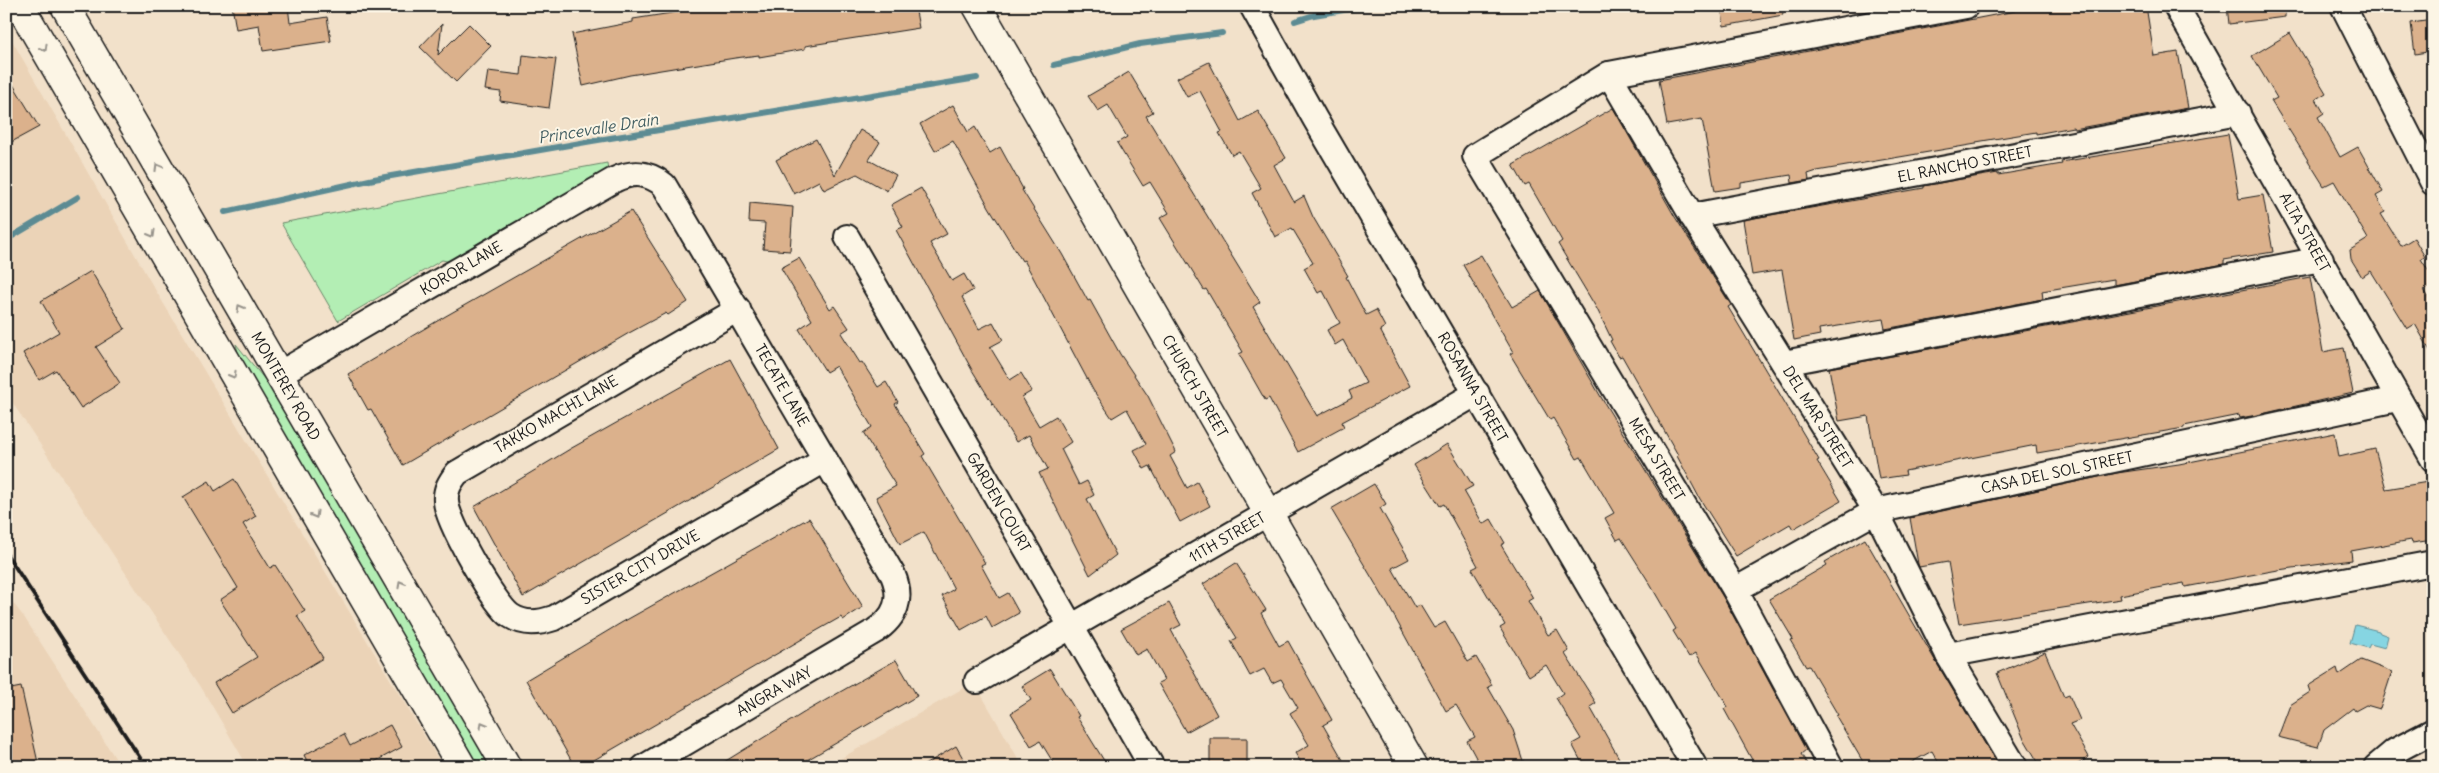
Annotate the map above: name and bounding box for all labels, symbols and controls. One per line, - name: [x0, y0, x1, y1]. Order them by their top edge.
- one-way arrow: [38, 43, 48, 52]
- water label: Princevalle Drain: [536, 109, 660, 147]
- street label: EL RANCHO STREET: [1896, 142, 2034, 186]
- one-way arrow: [154, 164, 164, 173]
- street label: ALTA STREET: [2275, 189, 2335, 275]
- one-way arrow: [146, 229, 156, 238]
- street label: KOROR LANE: [417, 237, 506, 299]
- one-way arrow: [236, 304, 246, 313]
- street label: MONTEREY ROAD: [247, 328, 325, 444]
- street label: ROSANNA STREET: [1434, 329, 1512, 446]
- street label: CHURCH STREET: [1158, 331, 1232, 441]
- street label: TECATE LANE: [751, 340, 813, 430]
- street label: DEL MAR STREET: [1779, 362, 1857, 472]
- one-way arrow: [227, 370, 237, 379]
- street label: TAKKO MACHI LANE: [491, 371, 621, 457]
- street label: MESA STREET: [1625, 414, 1689, 504]
- street label: CASA DEL SOL STREET: [1979, 447, 2135, 497]
- street label: GARDEN COURT: [963, 449, 1035, 555]
- street label: 11TH STREET: [1185, 507, 1269, 567]
- one-way arrow: [309, 510, 319, 519]
- street label: SISTER CITY DRIVE: [577, 525, 703, 609]
- one-way arrow: [398, 581, 408, 590]
- street label: ANGRA WAY: [733, 661, 816, 720]
- one-way arrow: [479, 721, 489, 730]

